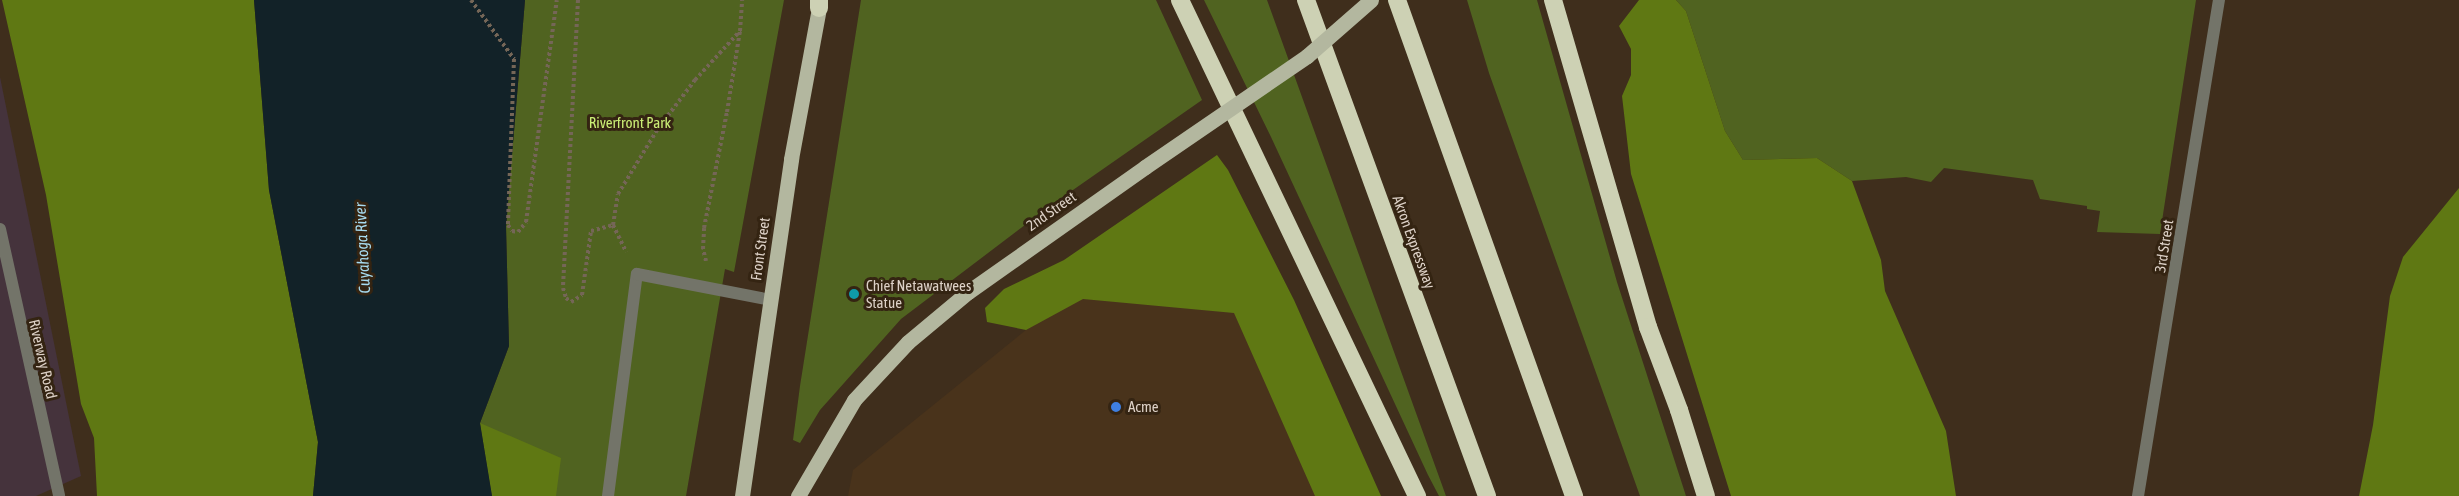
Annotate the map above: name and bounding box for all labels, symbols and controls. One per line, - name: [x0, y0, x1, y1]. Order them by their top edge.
- park label: Riverfront Park: [589, 114, 671, 132]
- street label: 2nd Street: [1023, 187, 1079, 235]
- street label: Akron Expressway: [1389, 193, 1439, 291]
- water label: Cuyahoga River: [350, 202, 374, 294]
- street label: Front Street: [747, 216, 773, 282]
- street label: 3rd Street: [2151, 218, 2177, 274]
- place label: Chief Netawatwees Statue: [866, 276, 971, 311]
- marker: Chief Netawatwees Statue: [847, 287, 861, 301]
- street label: Riverway Road: [25, 318, 61, 400]
- place label: Acme: [1128, 398, 1159, 416]
- marker: Acme: [1109, 400, 1123, 414]

